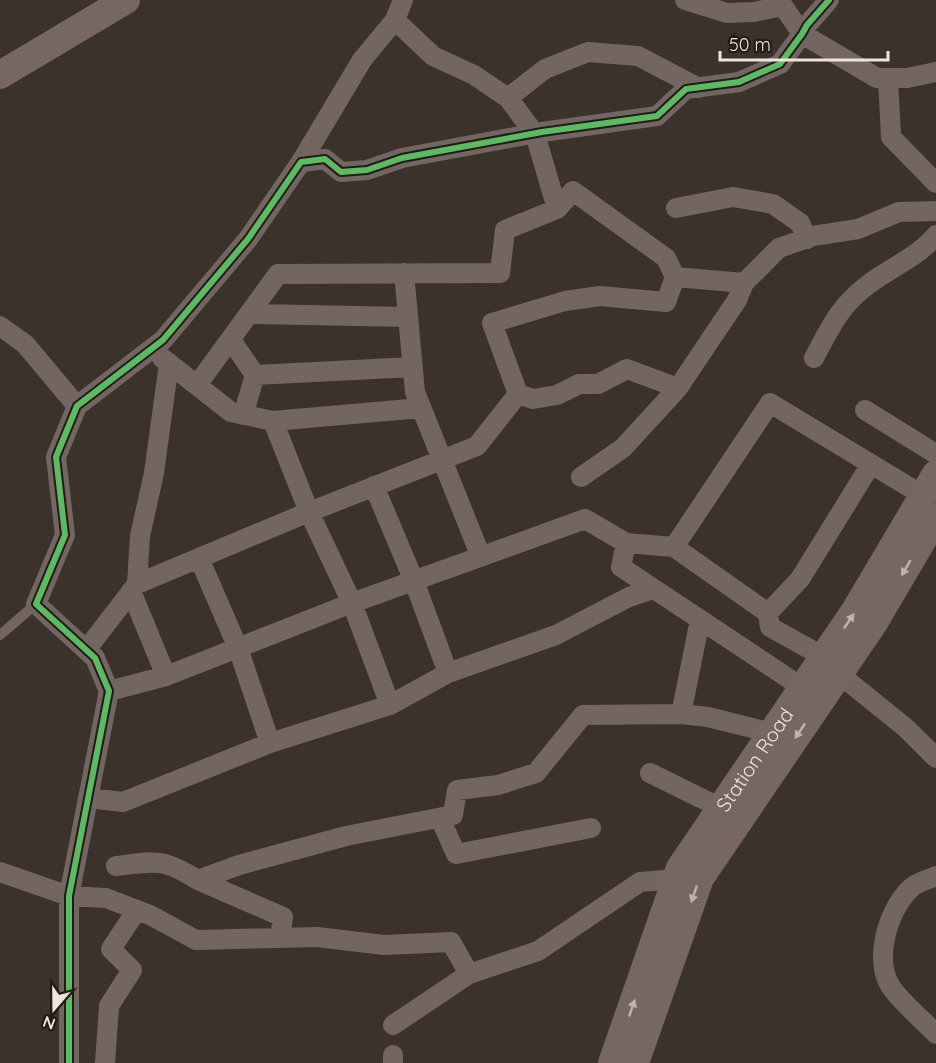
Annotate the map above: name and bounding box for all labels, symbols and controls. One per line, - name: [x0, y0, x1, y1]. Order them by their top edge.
- scale bar: [720, 24, 888, 62]
- text: 50 m: [729, 33, 771, 56]
- one-way arrow: [901, 560, 912, 576]
- one-way arrow: [843, 613, 854, 629]
- street label: Station Road: [710, 703, 798, 816]
- one-way arrow: [795, 723, 806, 739]
- one-way arrow: [689, 885, 699, 903]
- north arrow: [24, 979, 84, 1039]
- one-way arrow: [627, 999, 637, 1017]
- text: N: [40, 1012, 58, 1035]

